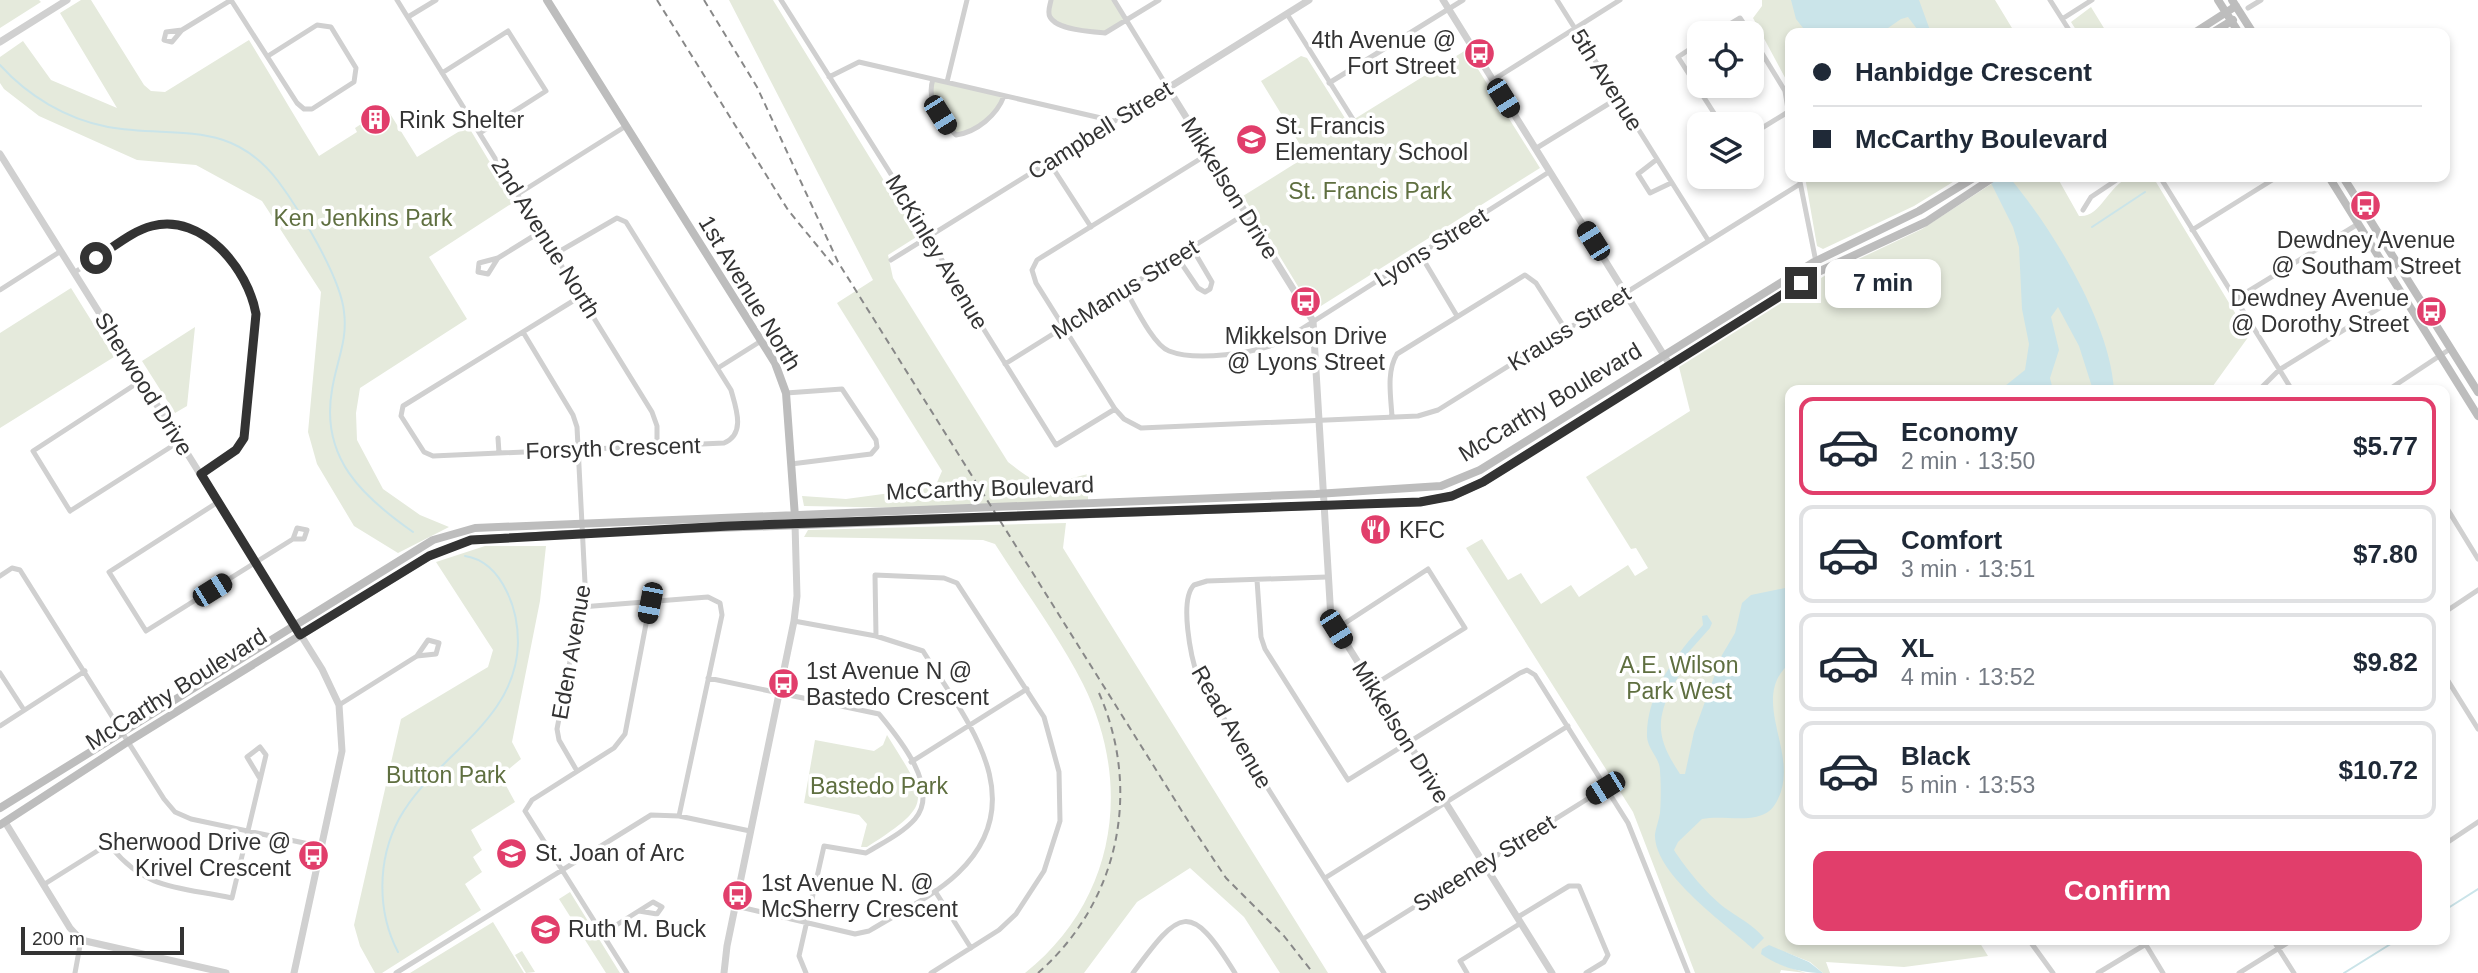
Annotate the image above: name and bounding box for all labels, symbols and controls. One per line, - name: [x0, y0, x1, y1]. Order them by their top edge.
- map controls: [1687, 21, 1764, 189]
- button: locate: [1687, 21, 1764, 98]
- street label: 5th Avenue: [1566, 24, 1648, 136]
- place label: 4th Avenue @ Fort Street: [1312, 27, 1457, 79]
- bus stop icon: 4th Avenue @ Fort Street: [1462, 36, 1496, 70]
- text: Hanbidge Crescent: [1855, 57, 2092, 87]
- street label: Campbell Street: [1023, 75, 1177, 185]
- car: [1483, 75, 1524, 121]
- car: [920, 92, 961, 138]
- building icon: Rink Shelter: [359, 103, 393, 137]
- place label: Rink Shelter: [399, 107, 525, 133]
- street label: Mikkelson Drive: [1176, 112, 1284, 264]
- button: layers: [1687, 112, 1764, 189]
- place label: St. Francis Elementary School: [1275, 113, 1468, 165]
- school or university icon: St. Francis Elementary School: [1235, 122, 1269, 156]
- text: McCarthy Boulevard: [1855, 124, 2108, 154]
- street label: 2nd Avenue North: [486, 153, 606, 323]
- street label: McKinley Avenue: [881, 170, 993, 334]
- park label: St. Francis Park: [1288, 178, 1452, 204]
- bus stop icon: Dewdney Avenue @ Southam Street: [2349, 189, 2383, 223]
- street label: Lyons Street: [1370, 202, 1493, 292]
- park label: Ken Jenkins Park: [274, 205, 453, 231]
- street label: 1st Avenue North: [694, 211, 806, 375]
- car: [1573, 218, 1614, 264]
- place label: Dewdney Avenue @ Southam Street: [2271, 227, 2461, 279]
- street label: McManus Street: [1047, 233, 1203, 344]
- route start: [80, 242, 112, 274]
- callout: 7 min: [1826, 258, 1941, 308]
- route end: [1785, 267, 1817, 299]
- text: 7 min: [1853, 270, 1913, 296]
- street label: Krauss Street: [1503, 280, 1635, 376]
- bus stop icon: Mikkelson Drive @ Lyons Street: [1289, 285, 1323, 319]
- place label: Dewdney Avenue @ Dorothy Street: [2230, 285, 2410, 337]
- bus stop icon: Dewdney Avenue @ Dorothy Street: [2415, 294, 2449, 328]
- street label: Sherwood Drive: [90, 308, 198, 460]
- place label: Mikkelson Drive @ Lyons Street: [1225, 323, 1387, 375]
- street label: McCarthy Boulevard: [1454, 337, 1646, 467]
- icon: car: [1817, 415, 1880, 478]
- text: Economy: [1901, 417, 2018, 447]
- text: $5.77: [2353, 431, 2418, 461]
- street label: Forsyth Crescent: [525, 432, 702, 464]
- text: 2 min · 13:50: [1901, 448, 2035, 474]
- street label: McCarthy Boulevard: [885, 471, 1095, 505]
- restaurant icon: KFC: [1359, 513, 1393, 547]
- place label: KFC: [1399, 517, 1445, 543]
- icon: car: [1817, 523, 1880, 586]
- text: Comfort: [1901, 525, 2002, 555]
- text: $7.80: [2353, 539, 2418, 569]
- text: 3 min · 13:51: [1901, 556, 2035, 582]
- car: [189, 570, 236, 610]
- car: [636, 580, 665, 626]
- street label: Eden Avenue: [546, 583, 596, 721]
- car: [1316, 606, 1357, 652]
- street label: McCarthy Boulevard: [81, 623, 271, 755]
- icon: car: [1817, 631, 1880, 694]
- text: XL: [1901, 633, 1934, 663]
- text: $9.82: [2353, 647, 2418, 677]
- park label: A.E. Wilson Park West: [1620, 652, 1738, 704]
- street label: Mikkelson Drive: [1347, 656, 1455, 808]
- place label: 1st Avenue N @ Bastedo Crescent: [806, 658, 989, 710]
- street label: Read Avenue: [1186, 661, 1278, 793]
- text: 4 min · 13:52: [1901, 664, 2035, 690]
- bus stop icon: 1st Avenue N @ Bastedo Crescent: [766, 667, 800, 701]
- icon: car: [1817, 739, 1880, 802]
- text: Black: [1901, 741, 1970, 771]
- text: $10.72: [2338, 755, 2418, 785]
- park label: Button Park: [386, 762, 507, 788]
- car: [1582, 768, 1629, 808]
- text: 5 min · 13:53: [1901, 772, 2035, 798]
- park label: Bastedo Park: [810, 773, 949, 799]
- street label: Sweeney Street: [1408, 809, 1560, 917]
- place label: Sherwood Drive @ Krivel Crescent: [98, 829, 292, 881]
- school or university icon: St. Joan of Arc: [495, 836, 529, 870]
- bus stop icon: Sherwood Drive @ Krivel Crescent: [297, 838, 331, 872]
- place label: St. Joan of Arc: [535, 840, 685, 866]
- button: Confirm: [1813, 851, 2422, 931]
- place label: 1st Avenue N. @ McSherry Crescent: [761, 870, 958, 922]
- bus stop icon: 1st Avenue N. @ McSherry Crescent: [721, 879, 755, 913]
- school or university icon: Ruth M. Buck: [528, 912, 562, 946]
- place label: Ruth M. Buck: [568, 916, 707, 942]
- scale bar: [21, 924, 184, 956]
- text: 200 m: [32, 928, 85, 949]

